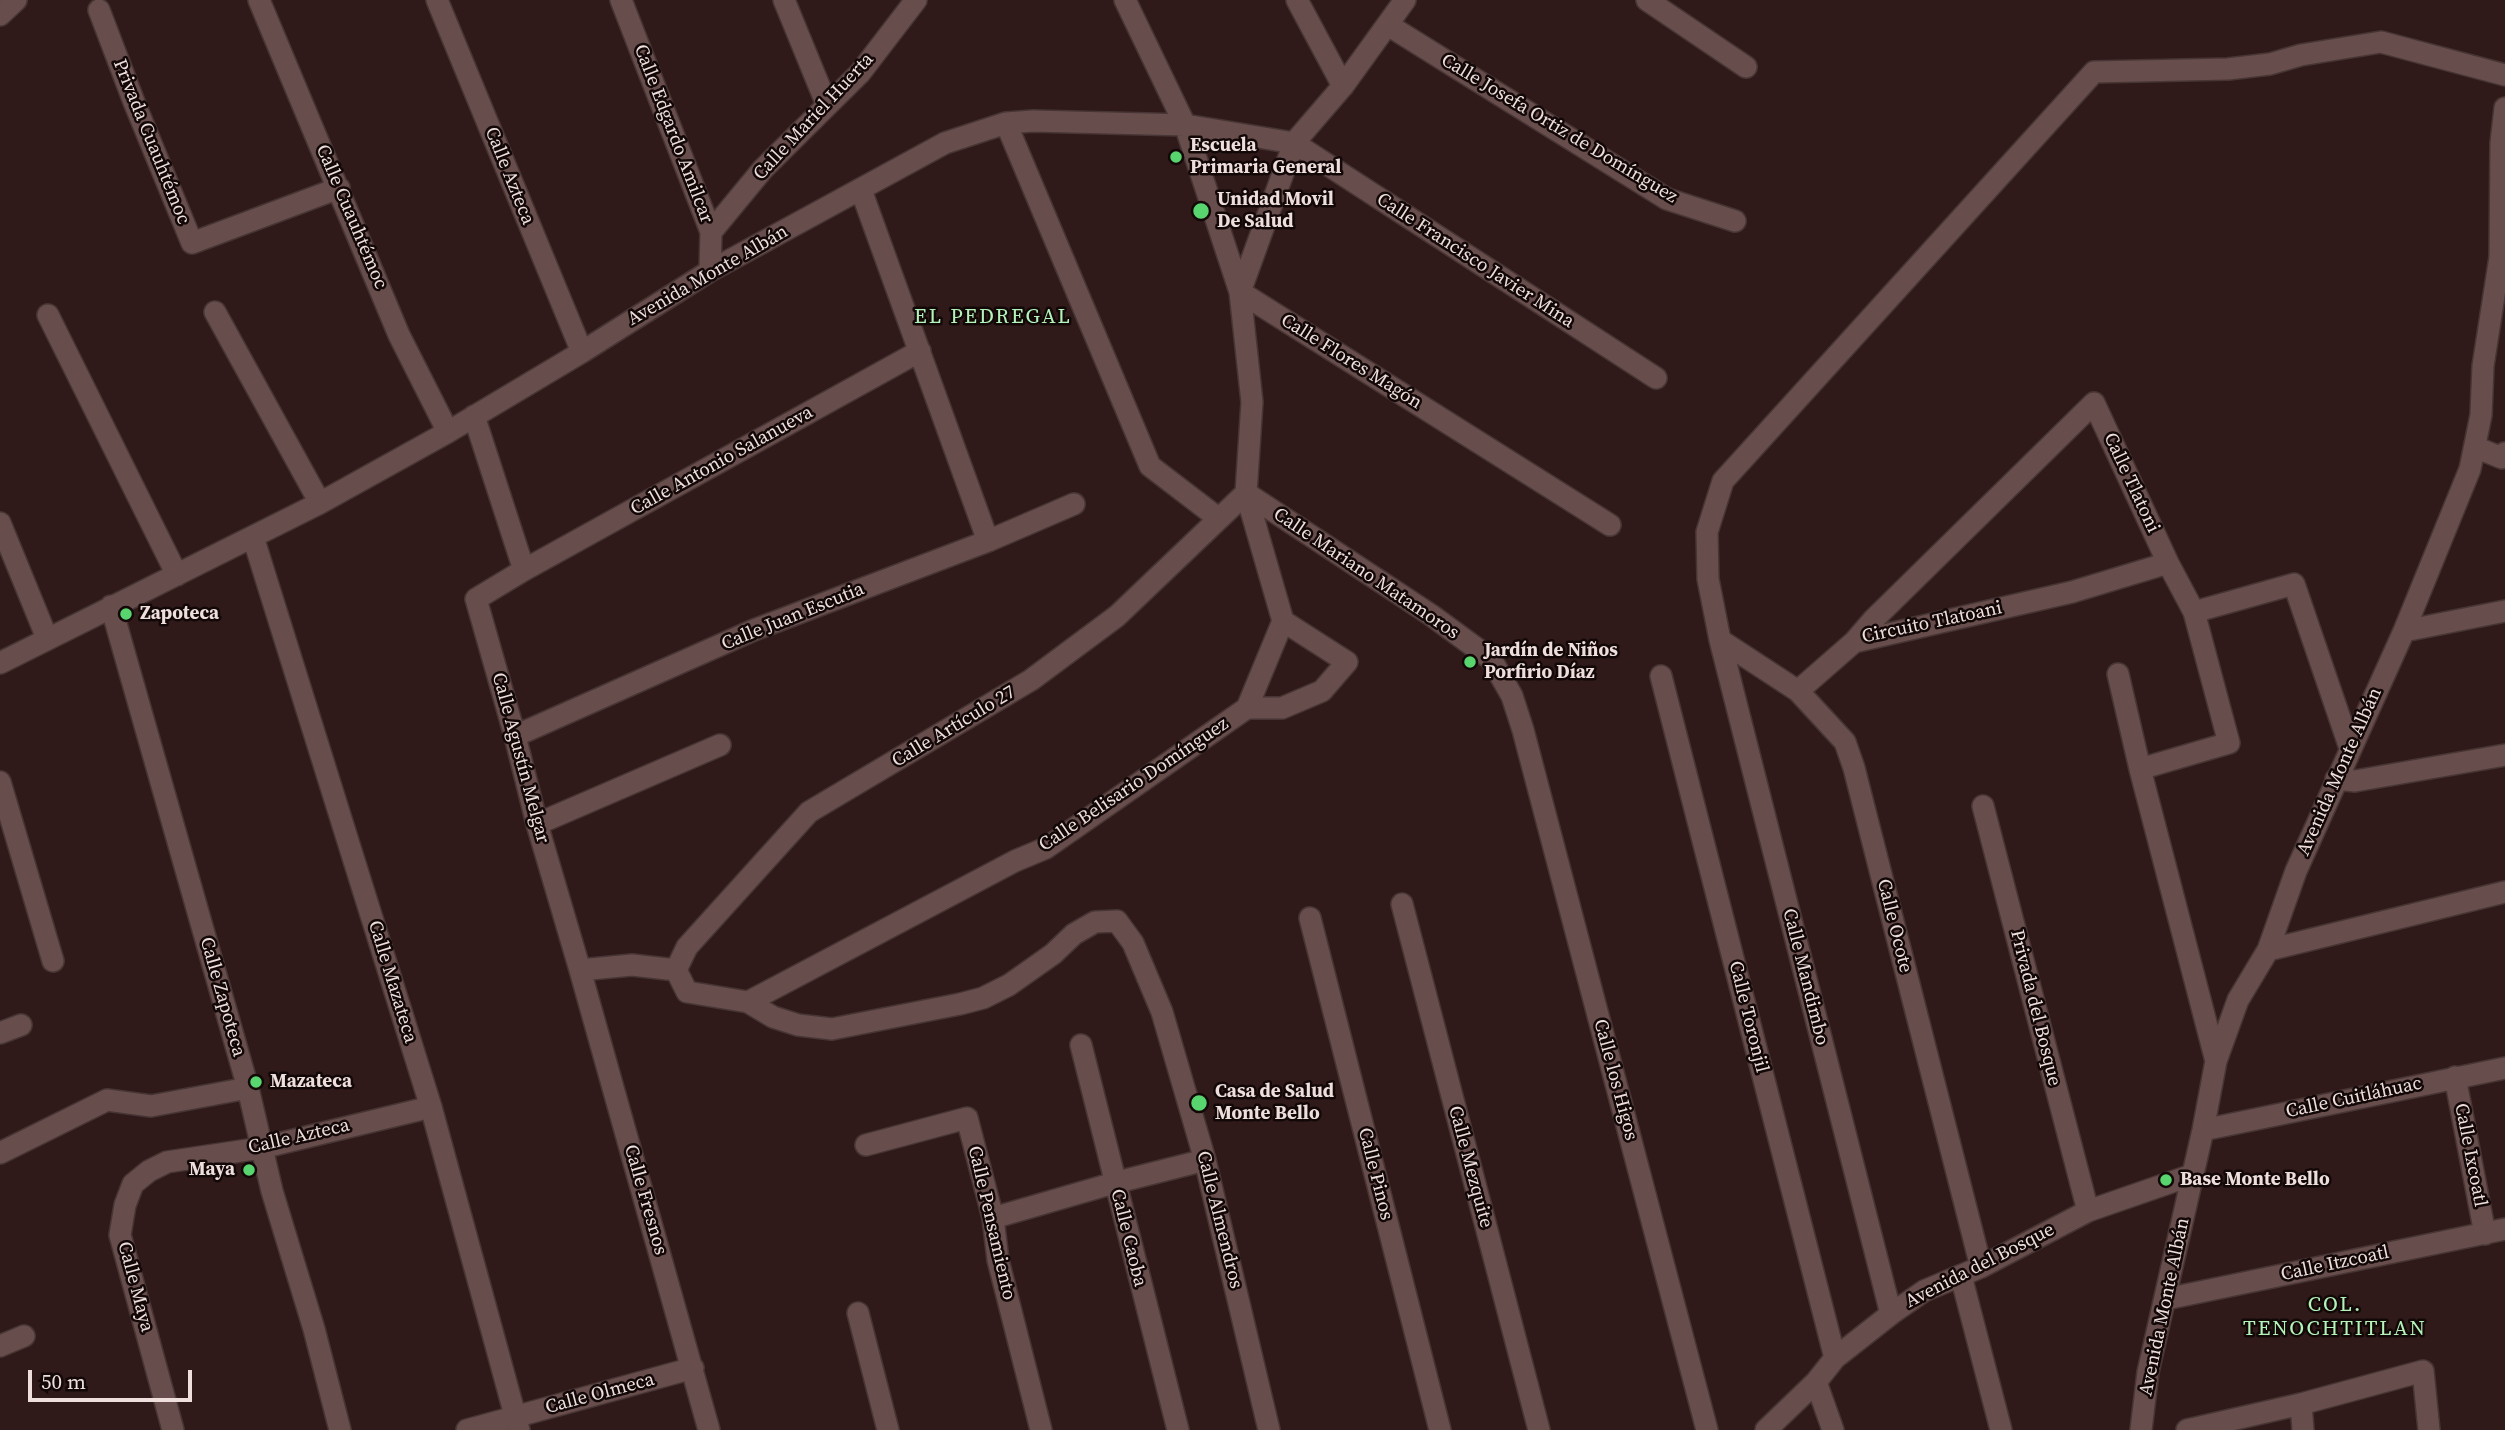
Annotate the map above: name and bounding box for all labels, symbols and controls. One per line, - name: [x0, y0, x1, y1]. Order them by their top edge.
- street label: Calle Edgardo Amilcar: [628, 41, 718, 227]
- street label: Calle Mariel Huerta: [749, 48, 879, 186]
- street label: Calle Josefa Ortiz de Domínguez: [1437, 49, 1681, 209]
- street label: Privada Cuauhtémoc: [108, 56, 194, 228]
- street label: Calle Azteca: [479, 124, 539, 228]
- place label: Escuela Primaria General: [1190, 135, 1341, 179]
- street label: Calle Cuauhtémoc: [310, 141, 392, 293]
- marker: Escuela Primaria General: [1168, 149, 1184, 165]
- street label: Calle Francisco Javier Mina: [1372, 188, 1578, 334]
- place label: Unidad Movil De Salud: [1217, 189, 1334, 233]
- marker: Unidad Movil De Salud: [1191, 201, 1211, 221]
- street label: Avenida Monte Albán: [624, 221, 792, 331]
- district label: EL PEDREGAL: [915, 305, 1071, 331]
- street label: Calle Flores Magón: [1276, 309, 1426, 415]
- street label: Calle Antonio Salanueva: [627, 401, 817, 521]
- street label: Calle Tlatoni: [2098, 429, 2164, 537]
- street label: Calle Mariano Matamoros: [1269, 503, 1463, 645]
- street label: Calle Juan Escutia: [718, 578, 868, 656]
- street label: Circuito Tlatoani: [1860, 597, 2004, 649]
- place label: Zapoteca: [140, 603, 219, 625]
- marker: Zapoteca: [118, 606, 134, 622]
- place label: Jardín de Niños Porfirio Díaz: [1484, 640, 1618, 684]
- marker: Jardín de Niños Porfirio Díaz: [1462, 654, 1478, 670]
- street label: Calle Agustín Melgar: [486, 670, 554, 846]
- street label: Calle Artículo 27: [888, 681, 1020, 773]
- street label: Avenida Monte Albán: [2293, 684, 2387, 860]
- street label: Calle Belisario Domínguez: [1035, 713, 1233, 857]
- street label: Calle Ocote: [1871, 877, 1917, 975]
- street label: Calle Mandimbo: [1777, 906, 1833, 1048]
- street label: Calle Mazateca: [363, 918, 421, 1046]
- street label: Privada del Bosque: [2005, 928, 2065, 1088]
- street label: Calle Zapoteca: [194, 935, 250, 1059]
- street label: Calle Toronjil: [1723, 959, 1773, 1075]
- street label: Calle los Higos: [1588, 1017, 1642, 1143]
- place label: Mazateca: [270, 1071, 352, 1093]
- street label: Calle Cuitláhuac: [2284, 1072, 2424, 1124]
- marker: Mazateca: [248, 1074, 264, 1090]
- place label: Casa de Salud Monte Bello: [1215, 1081, 1334, 1125]
- marker: Casa de Salud Monte Bello: [1189, 1093, 1209, 1113]
- street label: Calle Ixcoatl: [2449, 1101, 2491, 1209]
- street label: Calle Mezquite: [1443, 1103, 1497, 1231]
- street label: Calle Azteca: [246, 1114, 352, 1160]
- street label: Calle Pinos: [1353, 1125, 1397, 1223]
- street label: Calle Fresnos: [618, 1142, 672, 1258]
- street label: Calle Pensamiento: [962, 1144, 1020, 1302]
- street label: Calle Almendros: [1191, 1149, 1247, 1291]
- place label: Maya: [189, 1159, 235, 1181]
- marker: Maya: [241, 1162, 257, 1178]
- place label: Base Monte Bello: [2180, 1169, 2330, 1191]
- marker: Base Monte Bello: [2158, 1172, 2174, 1188]
- street label: Calle Caoba: [1105, 1187, 1151, 1289]
- street label: Avenida Monte Albán: [2135, 1216, 2195, 1398]
- street label: Avenida del Bosque: [1902, 1219, 2058, 1313]
- street label: Calle Maya: [112, 1239, 158, 1335]
- street label: Calle Itzcoatl: [2279, 1241, 2391, 1287]
- district label: COL. TENOCHTITLAN: [2244, 1293, 2426, 1343]
- scale bar: [32, 1356, 196, 1400]
- text: 50 m: [41, 1367, 86, 1396]
- street label: Calle Olmeca: [543, 1369, 657, 1419]

